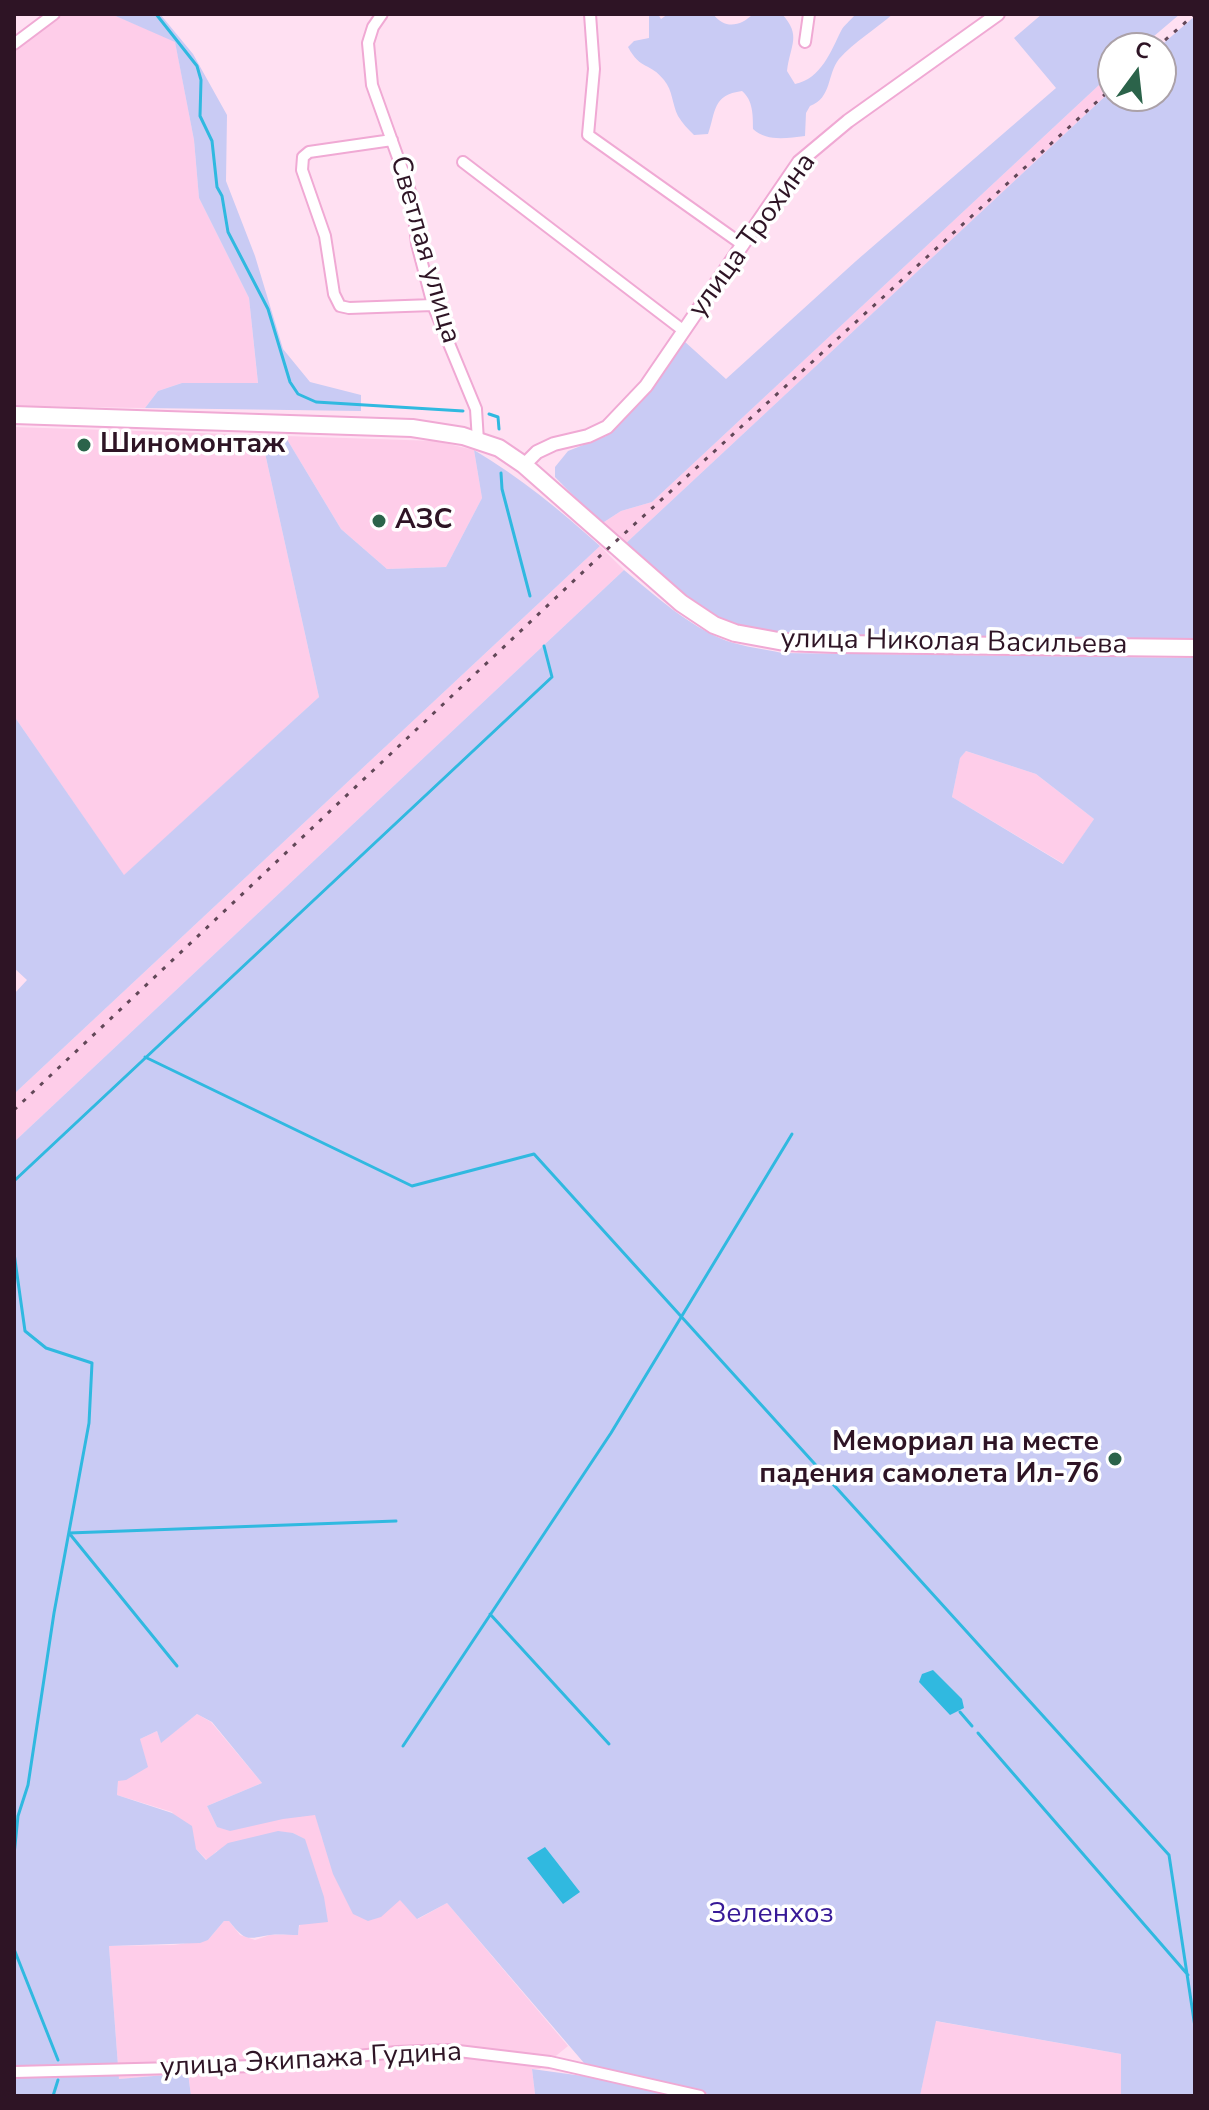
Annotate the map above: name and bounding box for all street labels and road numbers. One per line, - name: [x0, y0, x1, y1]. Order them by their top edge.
- street label: улица Трохина: [682, 147, 824, 325]
- street label: Светлая улица: [381, 152, 467, 348]
- street label: улица Николая Васильева: [780, 623, 1128, 663]
- street label: улица Экипажа Гудина: [159, 2036, 463, 2086]

